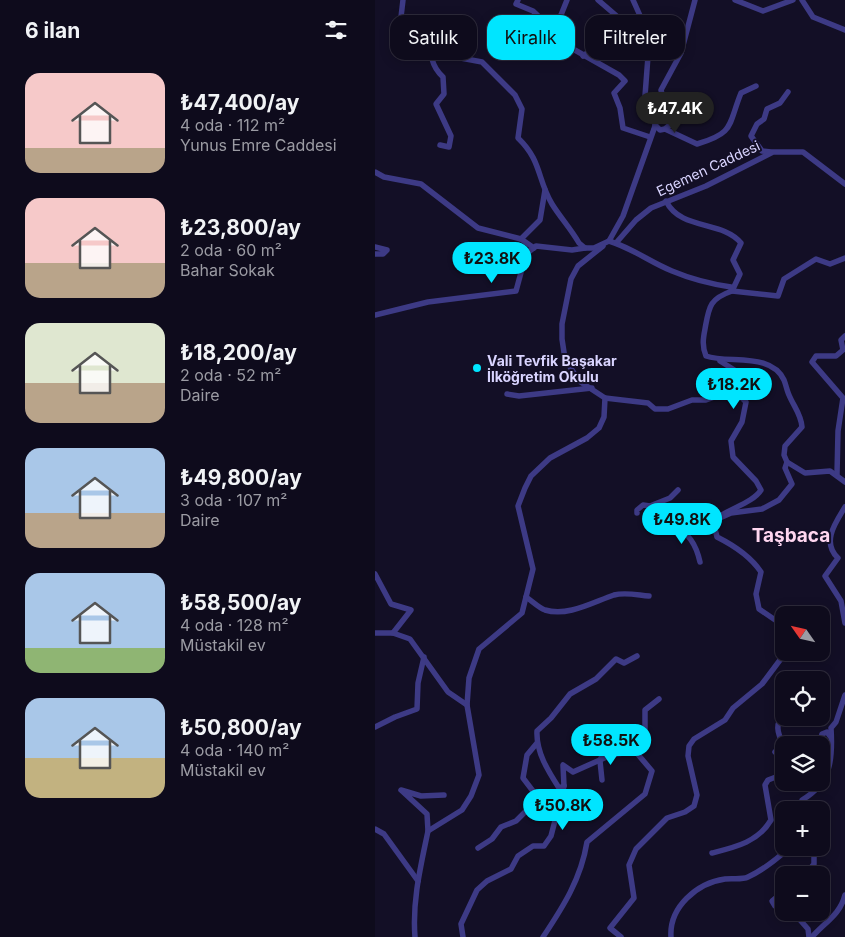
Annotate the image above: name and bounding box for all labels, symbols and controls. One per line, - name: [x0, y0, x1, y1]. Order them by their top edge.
- chip: Satılık: [390, 15, 477, 60]
- chip: Kiralık: [487, 15, 575, 60]
- chip: Filtreler: [585, 15, 685, 60]
- icon: filters: [322, 16, 350, 44]
- text: 6 ilan: [25, 18, 80, 43]
- text: ₺47,400/ay: [180, 90, 300, 115]
- pin: ₺47.4K: [634, 92, 716, 134]
- icon: home: [65, 93, 125, 153]
- text: ₺47.4K: [647, 98, 703, 118]
- text: 4 oda · 112 m²: [180, 115, 285, 135]
- text: Yunus Emre Caddesi: [180, 135, 337, 155]
- street label: Egemen Caddesi: [654, 137, 762, 199]
- text: ₺23,800/ay: [180, 215, 301, 240]
- icon: home: [65, 218, 125, 278]
- text: 2 oda · 60 m²: [180, 240, 282, 260]
- pin: ₺23.8K: [451, 242, 533, 284]
- text: ₺23.8K: [463, 248, 521, 268]
- text: Bahar Sokak: [180, 260, 275, 280]
- text: ₺18,200/ay: [180, 340, 297, 365]
- icon: home: [65, 343, 125, 403]
- place label: Vali Tevfik Başakar İlköğretim Okulu: [487, 352, 617, 385]
- marker: Vali Tevfik Başakar İlköğretim Okulu: [471, 362, 483, 374]
- text: 2 oda · 52 m²: [180, 365, 281, 385]
- pin: ₺18.2K: [693, 368, 775, 410]
- text: ₺18.2K: [707, 374, 761, 394]
- text: Daire: [180, 385, 220, 405]
- text: ₺49,800/ay: [180, 465, 302, 490]
- icon: home: [65, 468, 125, 528]
- text: 3 oda · 107 m²: [180, 490, 287, 510]
- pin: ₺49.8K: [641, 502, 723, 545]
- text: ₺49.8K: [653, 509, 711, 529]
- text: Daire: [180, 510, 220, 530]
- district label: Taşbaca: [752, 524, 830, 547]
- text: ₺58,500/ay: [180, 590, 301, 615]
- icon: home: [65, 593, 125, 653]
- north arrow: [775, 606, 830, 661]
- map controls: [775, 606, 830, 921]
- text: 4 oda · 128 m²: [180, 615, 289, 635]
- text: Müstakil ev: [180, 635, 266, 655]
- button: locate: [775, 671, 830, 726]
- text: ₺50,800/ay: [180, 715, 302, 740]
- icon: home: [65, 718, 125, 778]
- pin: ₺58.5K: [570, 724, 652, 766]
- text: ₺58.5K: [582, 730, 640, 750]
- button: layers: [775, 736, 830, 791]
- text: 4 oda · 140 m²: [180, 740, 289, 760]
- text: Müstakil ev: [180, 760, 266, 780]
- pin: ₺50.8K: [522, 788, 604, 831]
- text: ₺50.8K: [534, 795, 592, 815]
- button: +: [775, 801, 830, 856]
- button: −: [775, 866, 830, 921]

